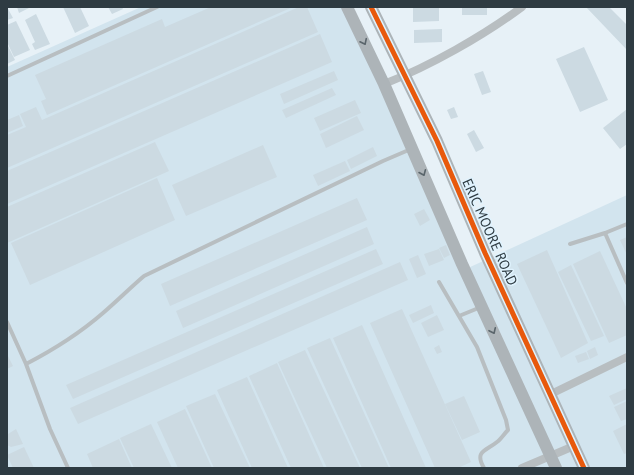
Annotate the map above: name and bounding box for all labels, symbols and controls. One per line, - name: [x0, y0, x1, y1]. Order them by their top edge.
- one-way arrow: [359, 38, 367, 45]
- one-way arrow: [419, 170, 427, 177]
- street label: ERIC MOORE ROAD: [458, 176, 522, 288]
- one-way arrow: [488, 326, 496, 334]

